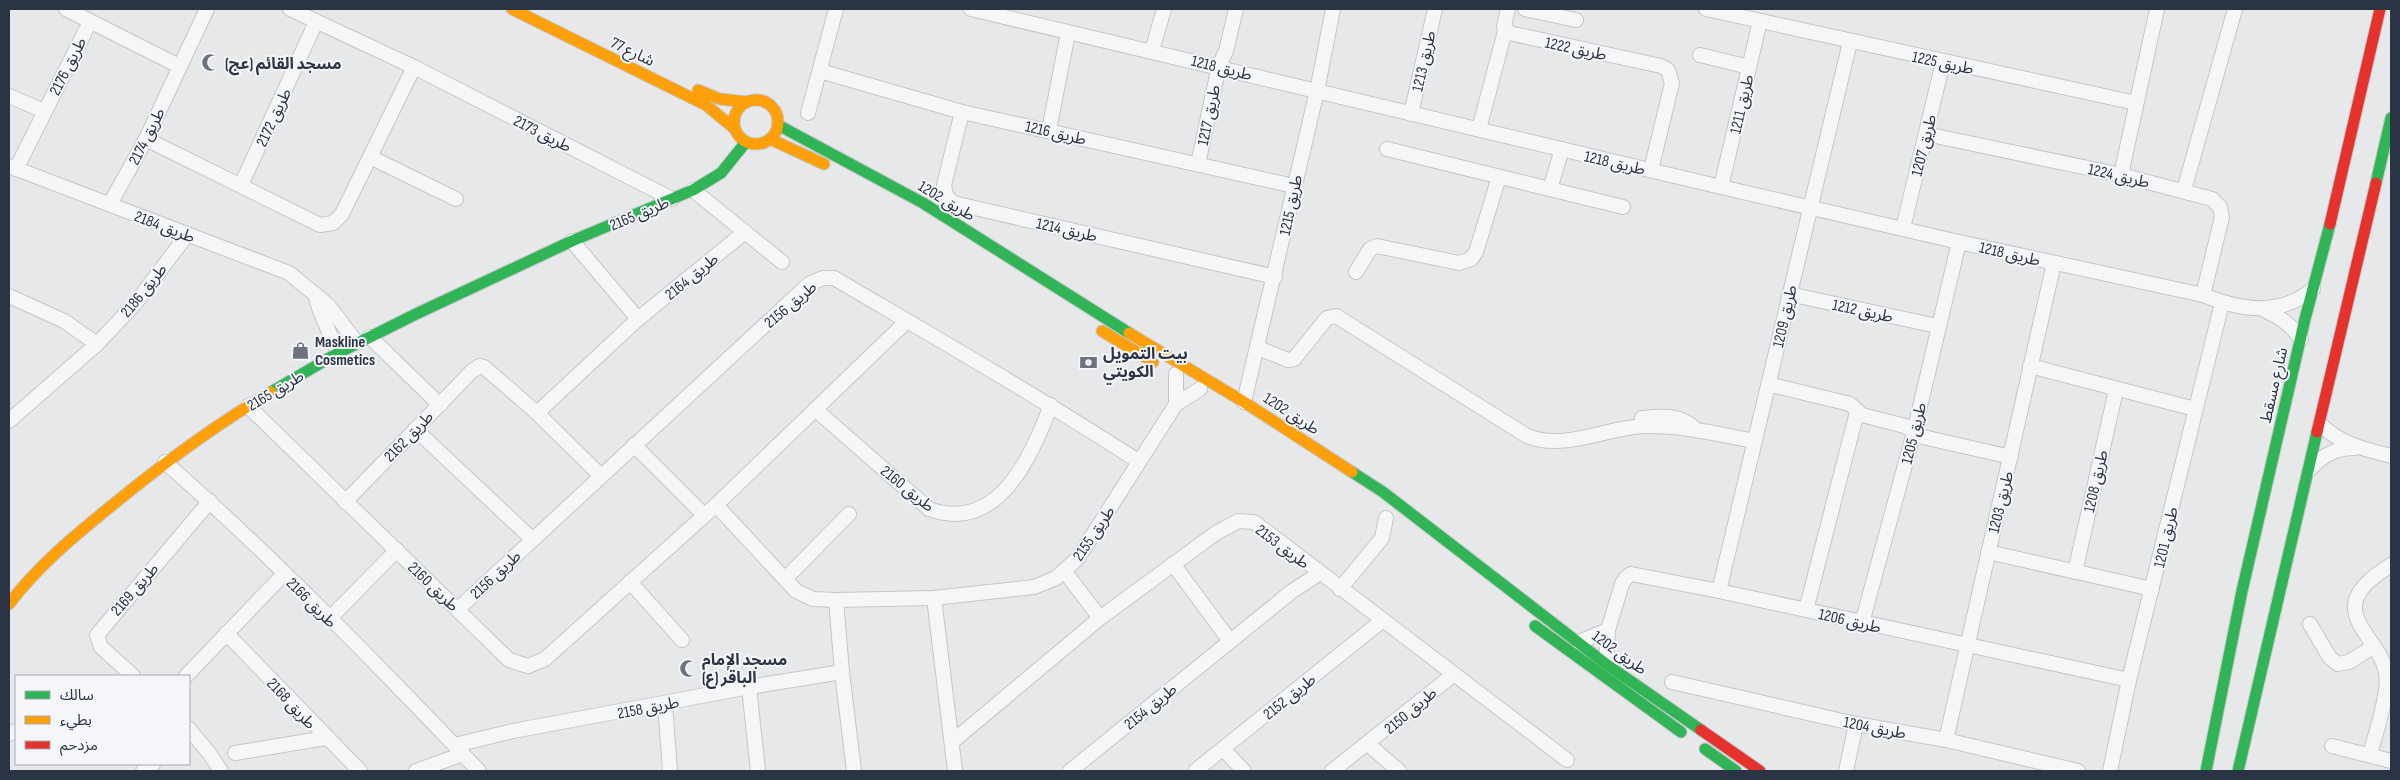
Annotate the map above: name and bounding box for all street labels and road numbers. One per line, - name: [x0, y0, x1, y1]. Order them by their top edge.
- street label: طريق 1213: [1408, 29, 1441, 94]
- street label: طريق 2176: [46, 34, 91, 99]
- street label: شارع 77: [606, 34, 657, 73]
- street label: طريق 1222: [1543, 34, 1608, 65]
- street label: طريق 1225: [1910, 48, 1975, 79]
- street label: طريق 1218: [1189, 52, 1254, 85]
- street label: طريق 1211: [1726, 73, 1759, 136]
- street label: طريق 1217: [1194, 83, 1225, 147]
- street label: طريق 2172: [253, 85, 296, 150]
- street label: طريق 2174: [125, 105, 170, 168]
- street label: طريق 2173: [510, 112, 575, 157]
- street label: طريق 1207: [1908, 112, 1941, 178]
- street label: طريق 1216: [1023, 117, 1088, 150]
- street label: طريق 1218: [1582, 147, 1647, 180]
- street label: طريق 1224: [2086, 160, 2151, 193]
- street label: طريق 1215: [1276, 173, 1307, 237]
- street label: طريق 1202: [914, 177, 978, 226]
- street label: طريق 2165: [607, 193, 672, 235]
- street label: طريق 2184: [132, 207, 198, 248]
- street label: طريق 1214: [1034, 214, 1099, 247]
- street label: طريق 1218: [1977, 238, 2042, 271]
- street label: طريق 2164: [661, 250, 723, 304]
- street label: طريق 2186: [117, 260, 172, 321]
- street label: طريق 2156: [761, 278, 821, 333]
- street label: طريق 1209: [1769, 283, 1802, 349]
- street label: طريق 1212: [1831, 296, 1895, 327]
- street label: شارع مسقط: [2257, 346, 2294, 425]
- street label: طريق 2165: [244, 367, 308, 416]
- street label: طريق 1202: [1260, 389, 1323, 439]
- street label: طريق 1205: [1898, 400, 1931, 466]
- street label: طريق 2162: [380, 408, 438, 466]
- street label: طريق 1208: [2080, 448, 2113, 514]
- street label: طريق 2160: [876, 462, 938, 517]
- street label: طريق 1203: [1985, 469, 2018, 535]
- street label: طريق 2155: [1069, 503, 1120, 565]
- street label: طريق 1201: [2150, 505, 2183, 570]
- street label: طريق 2153: [1251, 521, 1313, 574]
- street label: طريق 2156: [467, 547, 526, 603]
- street label: طريق 2160: [404, 558, 462, 616]
- street label: طريق 2169: [107, 560, 163, 620]
- street label: طريق 2166: [282, 574, 340, 632]
- street label: طريق 1206: [1817, 605, 1883, 638]
- street label: طريق 1202: [1588, 627, 1650, 680]
- street label: طريق 2152: [1260, 670, 1320, 724]
- street label: طريق 2168: [262, 674, 320, 734]
- street label: طريق 2154: [1121, 680, 1181, 734]
- street label: طريق 2150: [1381, 684, 1441, 739]
- street label: طريق 2158: [616, 693, 681, 724]
- street label: طريق 1204: [1842, 713, 1908, 744]

